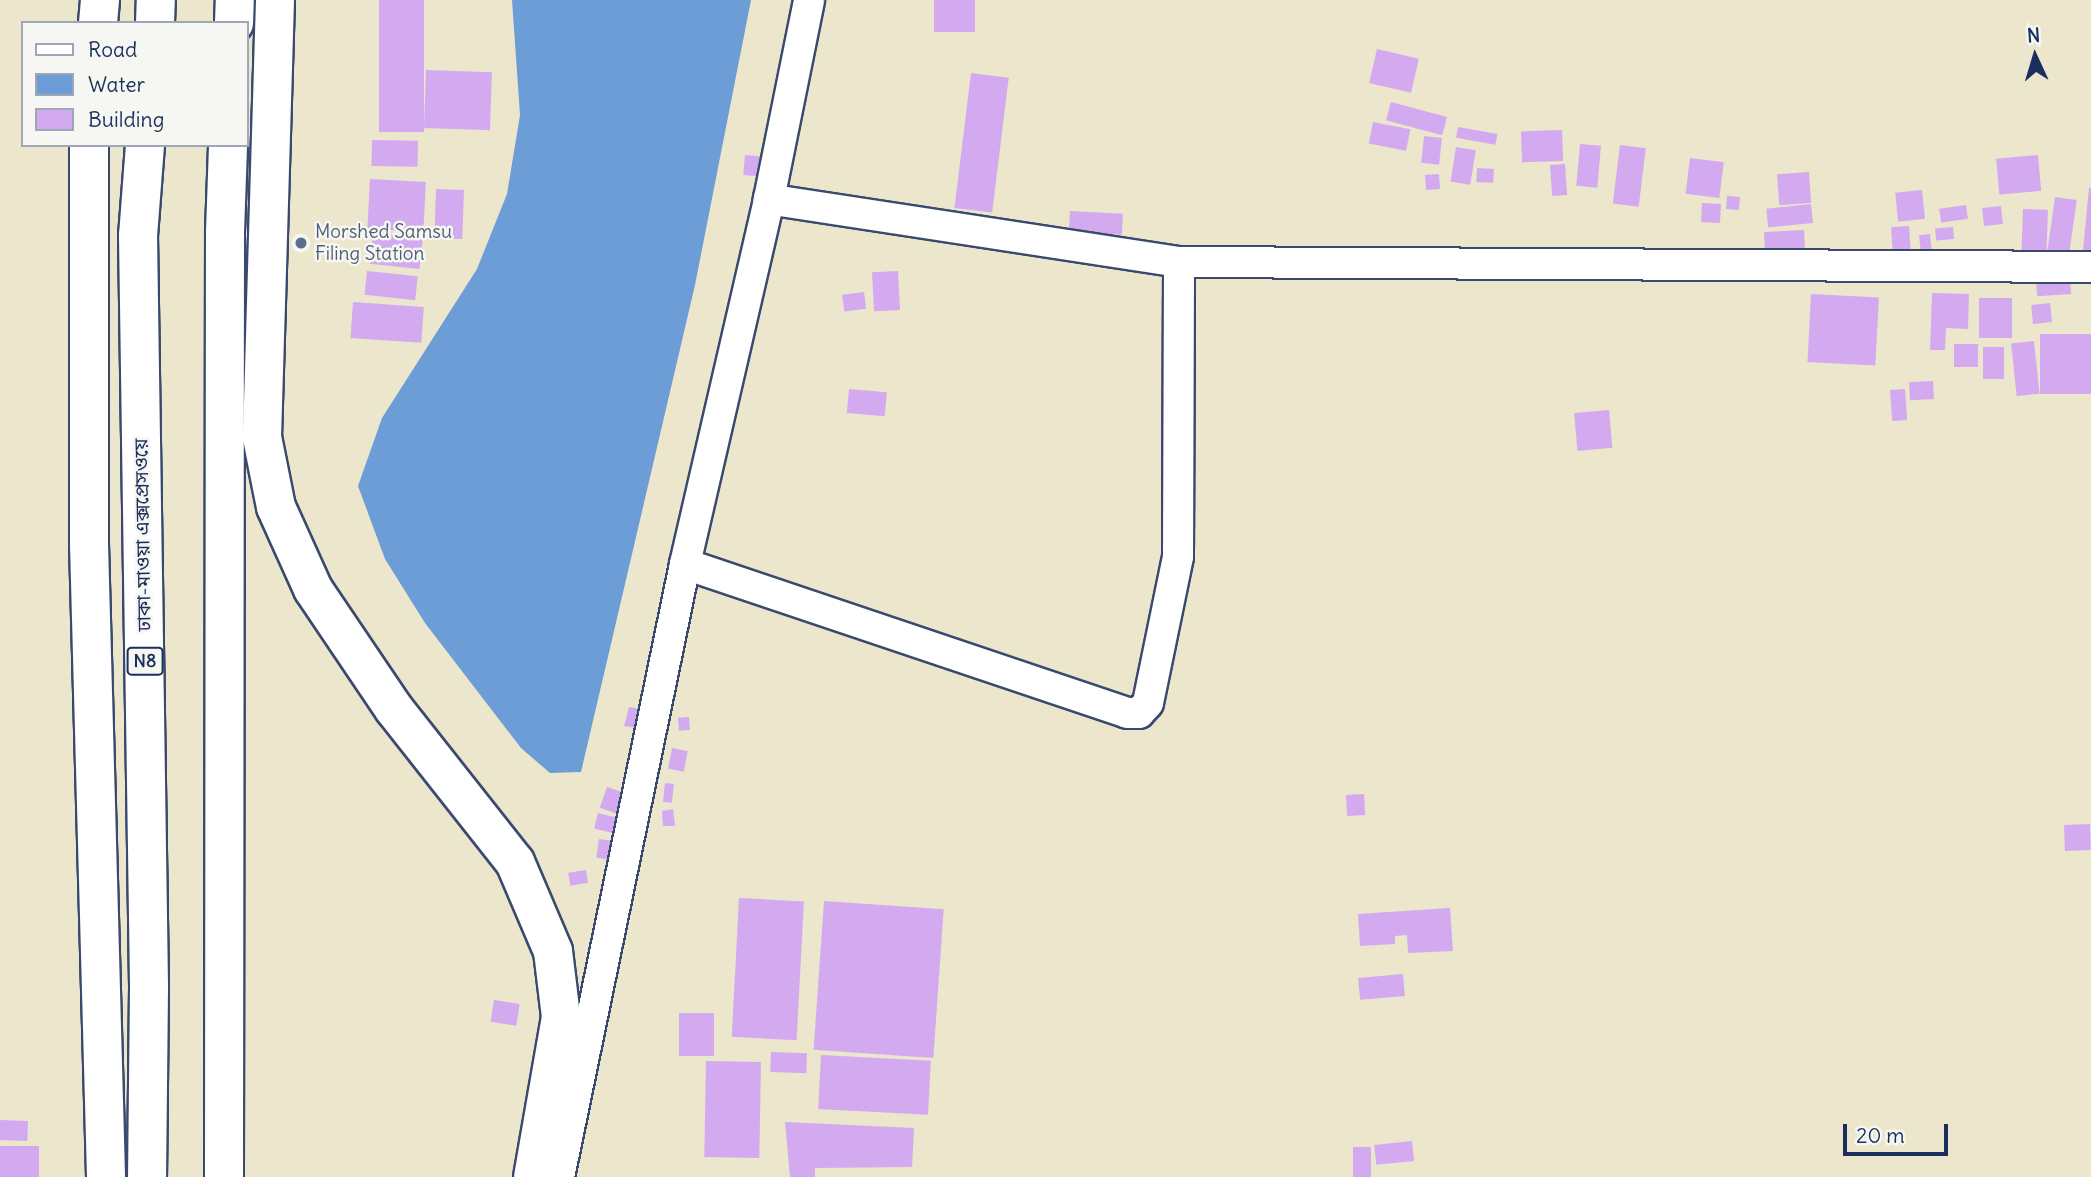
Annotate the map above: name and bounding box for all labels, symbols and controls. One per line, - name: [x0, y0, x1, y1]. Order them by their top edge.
- legend: [21, 21, 248, 147]
- north arrow: [2000, 21, 2070, 91]
- text: N: [2026, 23, 2041, 47]
- text: Road: [88, 36, 137, 63]
- text: Water: [88, 71, 145, 98]
- text: Building: [88, 106, 164, 133]
- place label: Morshed Samsu Filing Station: [315, 221, 452, 265]
- marker: Morshed Samsu Filing Station: [293, 235, 309, 251]
- street label: ঢাকা-মাওয়া এক্সপ্রেসওয়ে: [130, 438, 156, 632]
- road number: N8: [126, 646, 164, 676]
- scale bar: [1846, 1110, 1951, 1154]
- text: 20 m: [1856, 1122, 1905, 1149]

